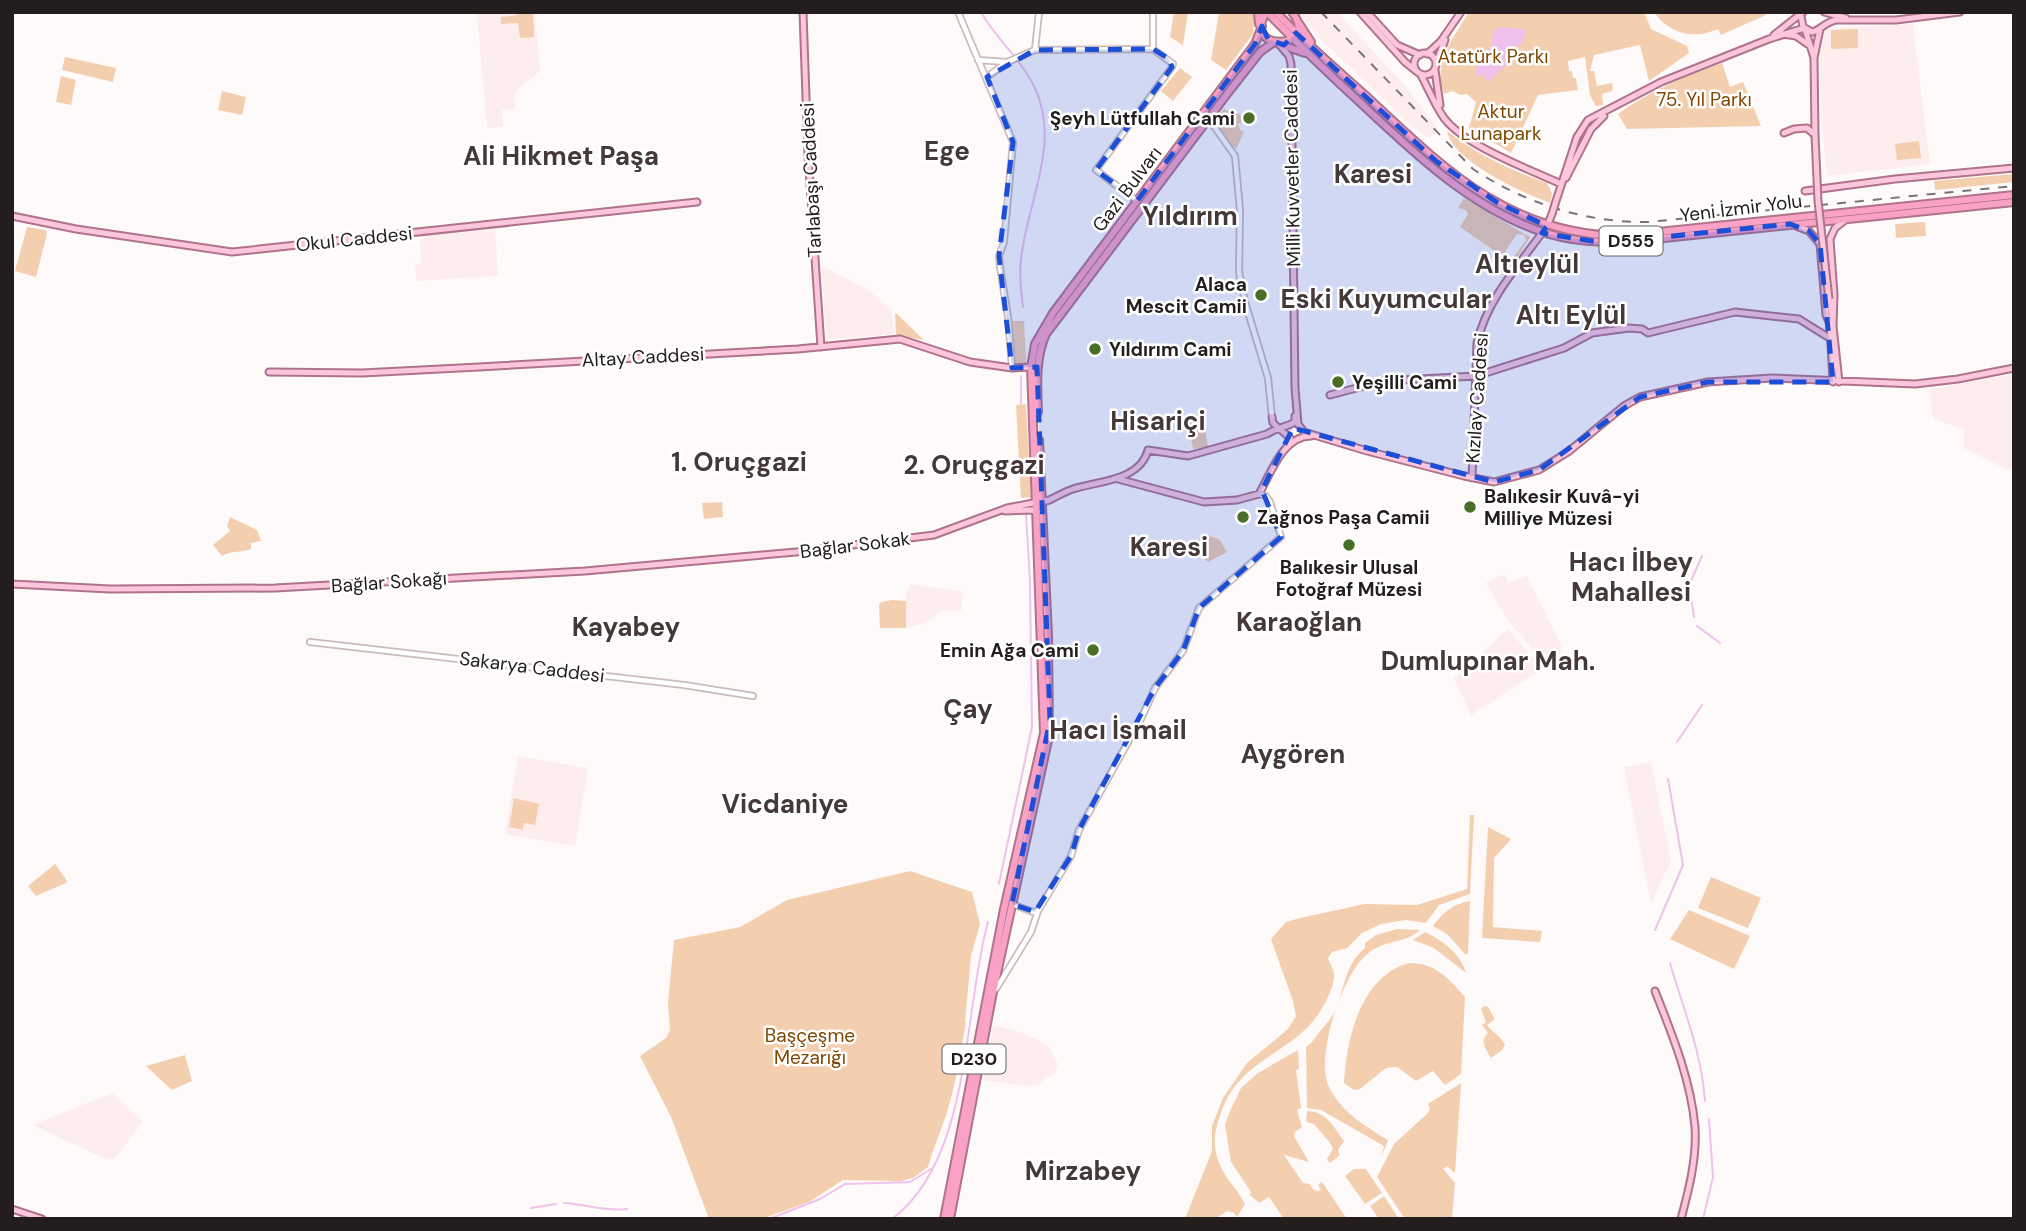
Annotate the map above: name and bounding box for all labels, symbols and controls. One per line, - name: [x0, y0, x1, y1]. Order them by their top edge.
- park label: Atatürk Parkı: [1437, 44, 1549, 69]
- street label: Milli Kuvvetler Caddesi: [1278, 69, 1306, 267]
- park label: 75. Yıl Parkı: [1656, 87, 1752, 112]
- park label: Aktur Lunapark: [1461, 99, 1542, 146]
- street label: Tarlabaşı Caddesi: [794, 102, 828, 258]
- place label: Şeyh Lütfullah Cami: [1050, 106, 1235, 131]
- marker: Şeyh Lütfullah Cami: [1241, 110, 1257, 126]
- district label: Ege: [924, 134, 970, 168]
- district label: Ali Hikmet Paşa: [463, 139, 659, 173]
- street label: Gazi Bulvarı: [1087, 141, 1167, 237]
- district label: Karesi: [1334, 157, 1412, 191]
- street label: Yeni İzmir Yolu: [1678, 188, 1804, 228]
- district label: Yıldırım: [1142, 199, 1238, 233]
- street label: Okul Caddesi: [294, 220, 414, 258]
- road number: D555: [1600, 227, 1662, 256]
- district label: Altıeylül: [1475, 247, 1579, 281]
- place label: Alaca Mescit Camii: [1126, 272, 1247, 319]
- district label: Eski Kuyumcular: [1281, 282, 1492, 316]
- marker: Alaca Mescit Camii: [1253, 287, 1269, 303]
- district label: Altı Eylül: [1516, 298, 1626, 332]
- street label: Kızılay Caddesi: [1460, 332, 1494, 464]
- place label: Yıldırım Cami: [1109, 337, 1232, 362]
- street label: Altay Caddesi: [581, 341, 705, 373]
- marker: Yıldırım Cami: [1087, 341, 1103, 357]
- place label: Yeşilli Cami: [1352, 370, 1457, 395]
- marker: Yeşilli Cami: [1330, 374, 1346, 390]
- district label: Hisariçi: [1110, 404, 1206, 438]
- district label: 1. Oruçgazi: [671, 445, 807, 479]
- district label: 2. Oruçgazi: [903, 448, 1045, 482]
- place label: Balıkesir Kuvâ-yi Milliye Müzesi: [1484, 484, 1639, 531]
- marker: Balıkesir Kuvâ-yi Milliye Müzesi: [1462, 499, 1478, 515]
- place label: Zağnos Paşa Camii: [1257, 505, 1430, 530]
- marker: Zağnos Paşa Camii: [1235, 509, 1251, 525]
- street label: Bağlar Sokak: [799, 526, 912, 564]
- district label: Karesi: [1130, 530, 1208, 564]
- marker: Balıkesir Ulusal Fotoğraf Müzesi: [1341, 537, 1357, 553]
- district label: Hacı İlbey Mahallesi: [1569, 545, 1693, 609]
- place label: Balıkesir Ulusal Fotoğraf Müzesi: [1276, 555, 1422, 602]
- street label: Bağlar Sokağı: [330, 565, 448, 599]
- district label: Karaoğlan: [1236, 605, 1362, 639]
- district label: Kayabey: [572, 610, 681, 644]
- place label: Emin Ağa Cami: [940, 638, 1079, 663]
- marker: Emin Ağa Cami: [1085, 642, 1101, 658]
- district label: Dumlupınar Mah.: [1381, 644, 1595, 678]
- street label: Sakarya Caddesi: [458, 646, 606, 688]
- district label: Çay: [943, 692, 993, 726]
- district label: Hacı İsmail: [1049, 713, 1187, 747]
- district label: Aygören: [1241, 737, 1345, 771]
- district label: Vicdaniye: [722, 787, 848, 821]
- park label: Başçeşme Mezarığı: [765, 1023, 855, 1070]
- road number: D230: [942, 1044, 1006, 1074]
- district label: Mirzabey: [1025, 1154, 1142, 1188]

